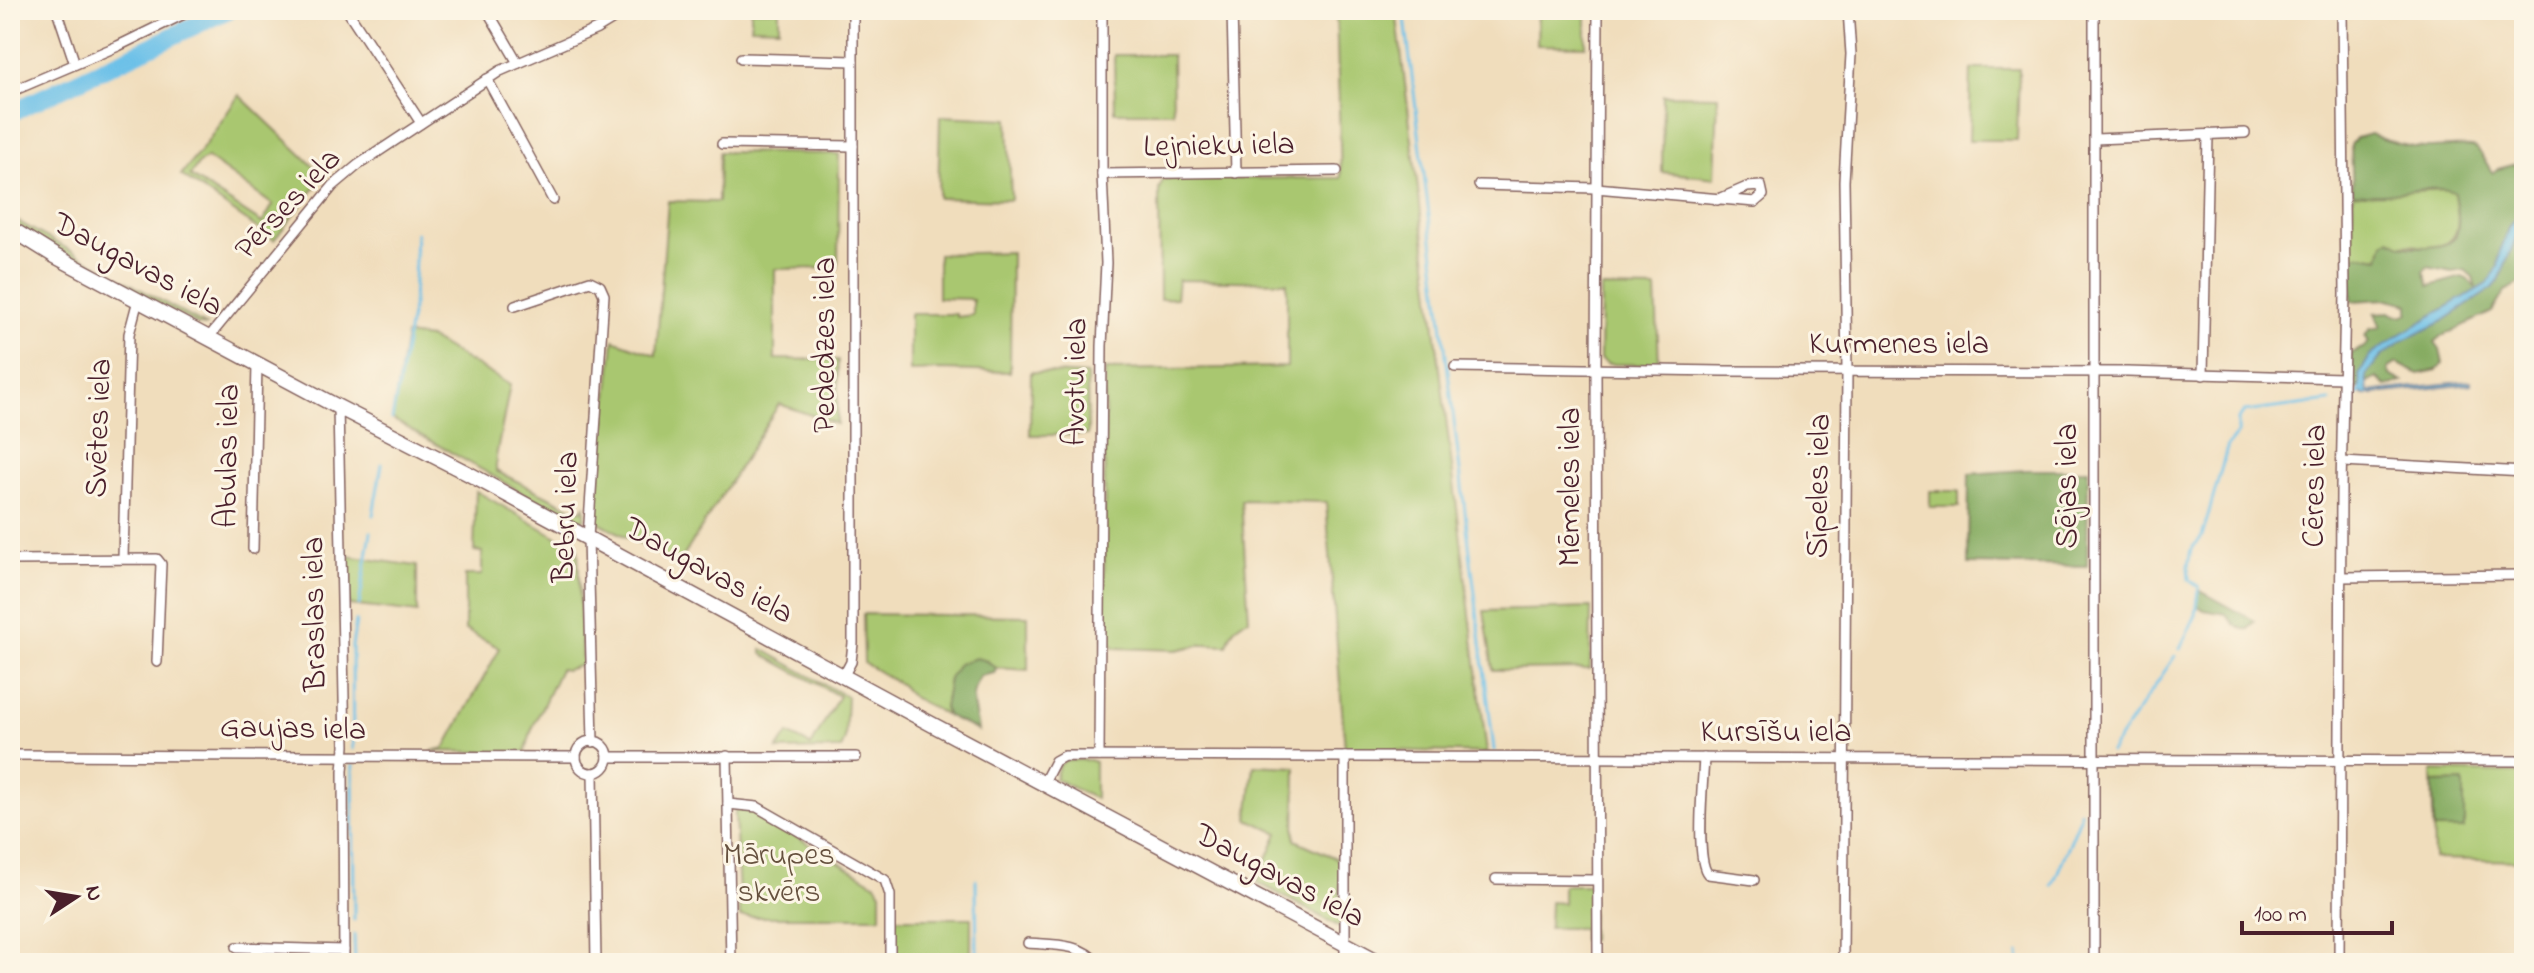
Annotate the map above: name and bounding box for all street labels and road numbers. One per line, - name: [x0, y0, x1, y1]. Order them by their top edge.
- street label: Lejnieku iela: [1143, 122, 1295, 172]
- street label: Pērses iela: [225, 138, 353, 272]
- street label: Daugavas iela: [42, 201, 231, 331]
- street label: Pededzes iela: [803, 257, 850, 433]
- street label: Avotu iela: [1052, 317, 1102, 447]
- street label: Kurmenes iela: [1809, 322, 1989, 369]
- street label: Svētes iela: [74, 358, 126, 498]
- street label: Abulas iela: [204, 383, 254, 529]
- street label: Mēmeles iela: [1548, 407, 1595, 567]
- street label: Sīpeles iela: [1795, 413, 1845, 559]
- street label: Sējas iela: [2045, 423, 2092, 549]
- street label: Cēres iela: [2291, 424, 2341, 548]
- street label: Bebru iela: [541, 450, 593, 585]
- street label: Daugavas iela: [614, 506, 801, 638]
- street label: Braslas iela: [291, 536, 341, 693]
- street label: Gaujas iela: [219, 705, 367, 755]
- street label: Kursīšu iela: [1701, 710, 1851, 757]
- street label: Daugavas iela: [1184, 812, 1373, 942]

